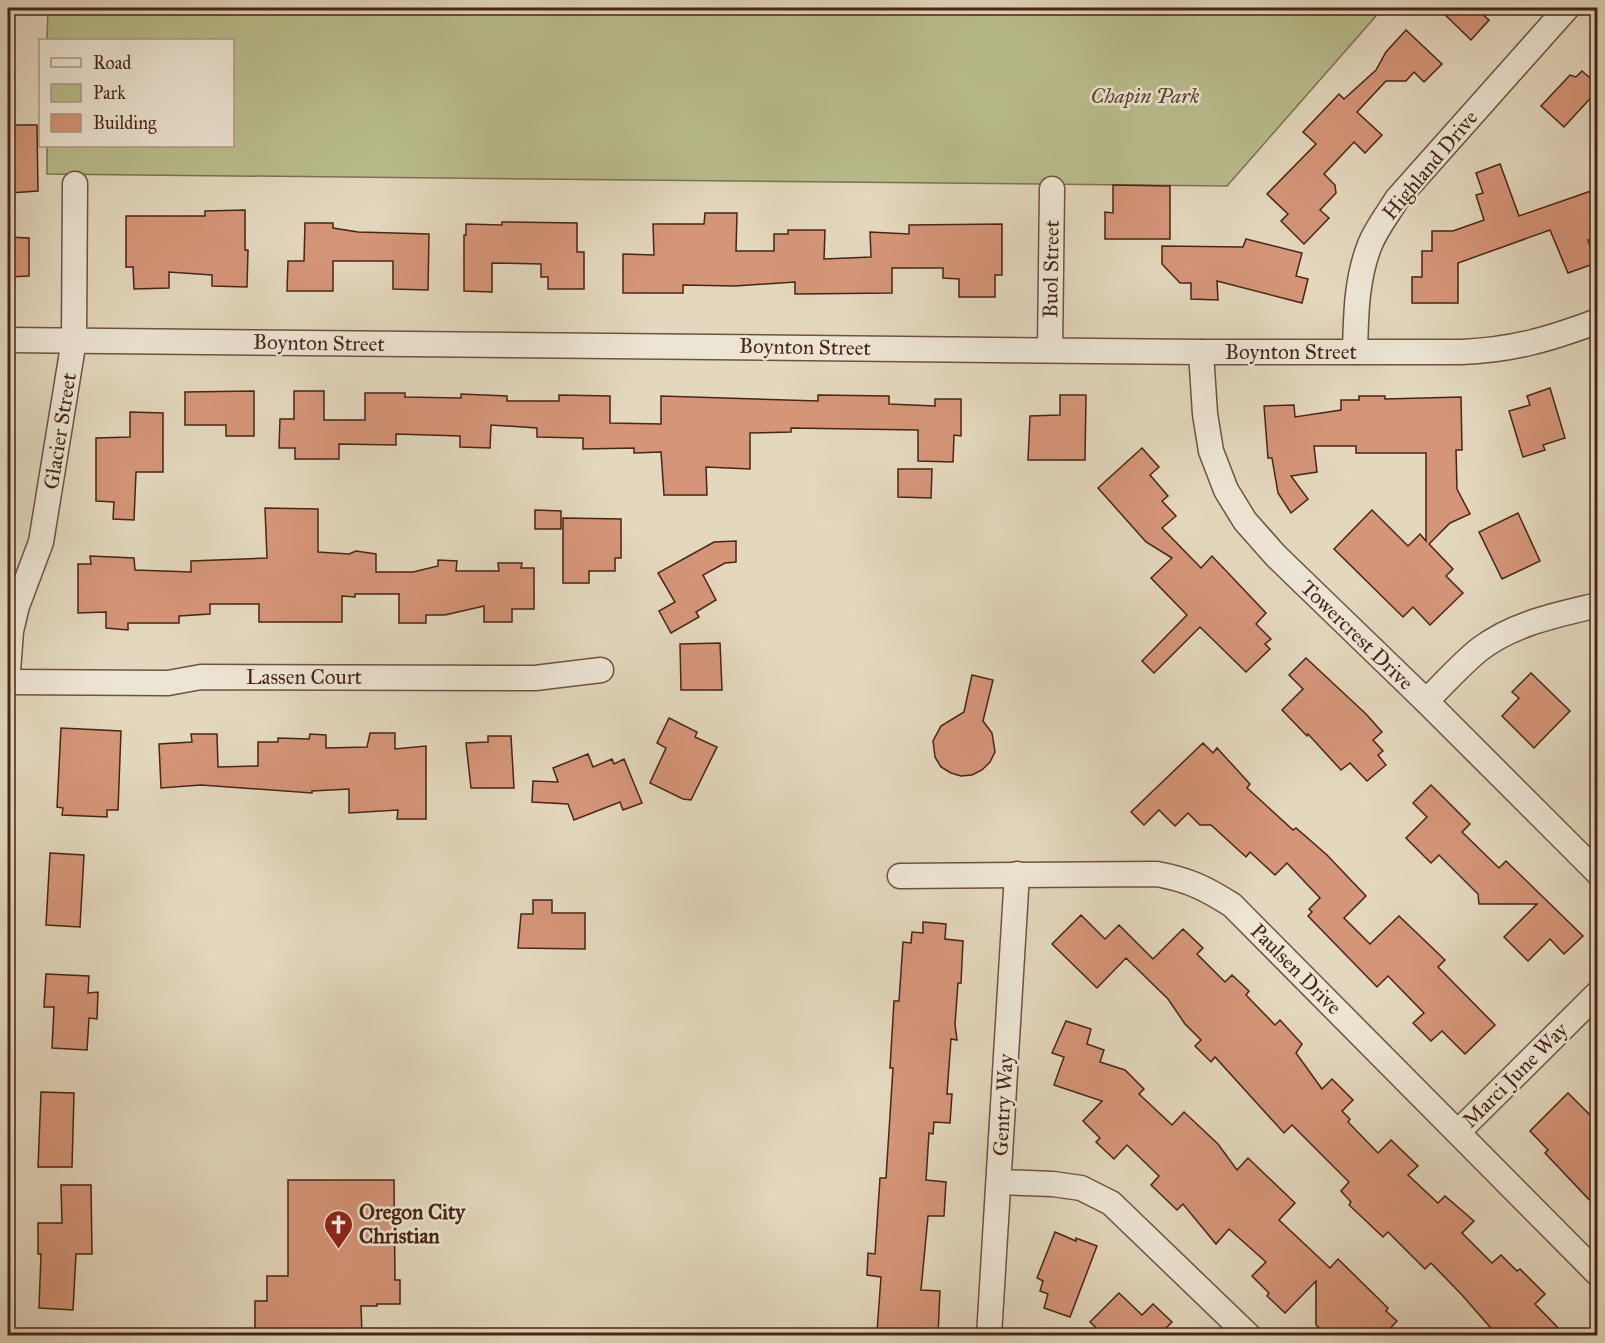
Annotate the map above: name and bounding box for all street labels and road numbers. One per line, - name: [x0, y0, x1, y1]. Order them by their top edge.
- street label: Highland Drive: [1377, 105, 1483, 225]
- street label: Buol Street: [1037, 219, 1065, 318]
- street label: Boynton Street: [253, 329, 386, 357]
- street label: Boynton Street: [739, 333, 872, 361]
- street label: Boynton Street: [1225, 339, 1357, 365]
- street label: Glacier Street: [38, 370, 82, 491]
- street label: Towercrest Drive: [1295, 575, 1419, 696]
- street label: Lassen Court: [246, 664, 363, 690]
- street label: Paulsen Drive: [1245, 918, 1347, 1020]
- street label: Marci June Way: [1457, 1016, 1574, 1133]
- street label: Gentry Way: [987, 1052, 1019, 1157]

